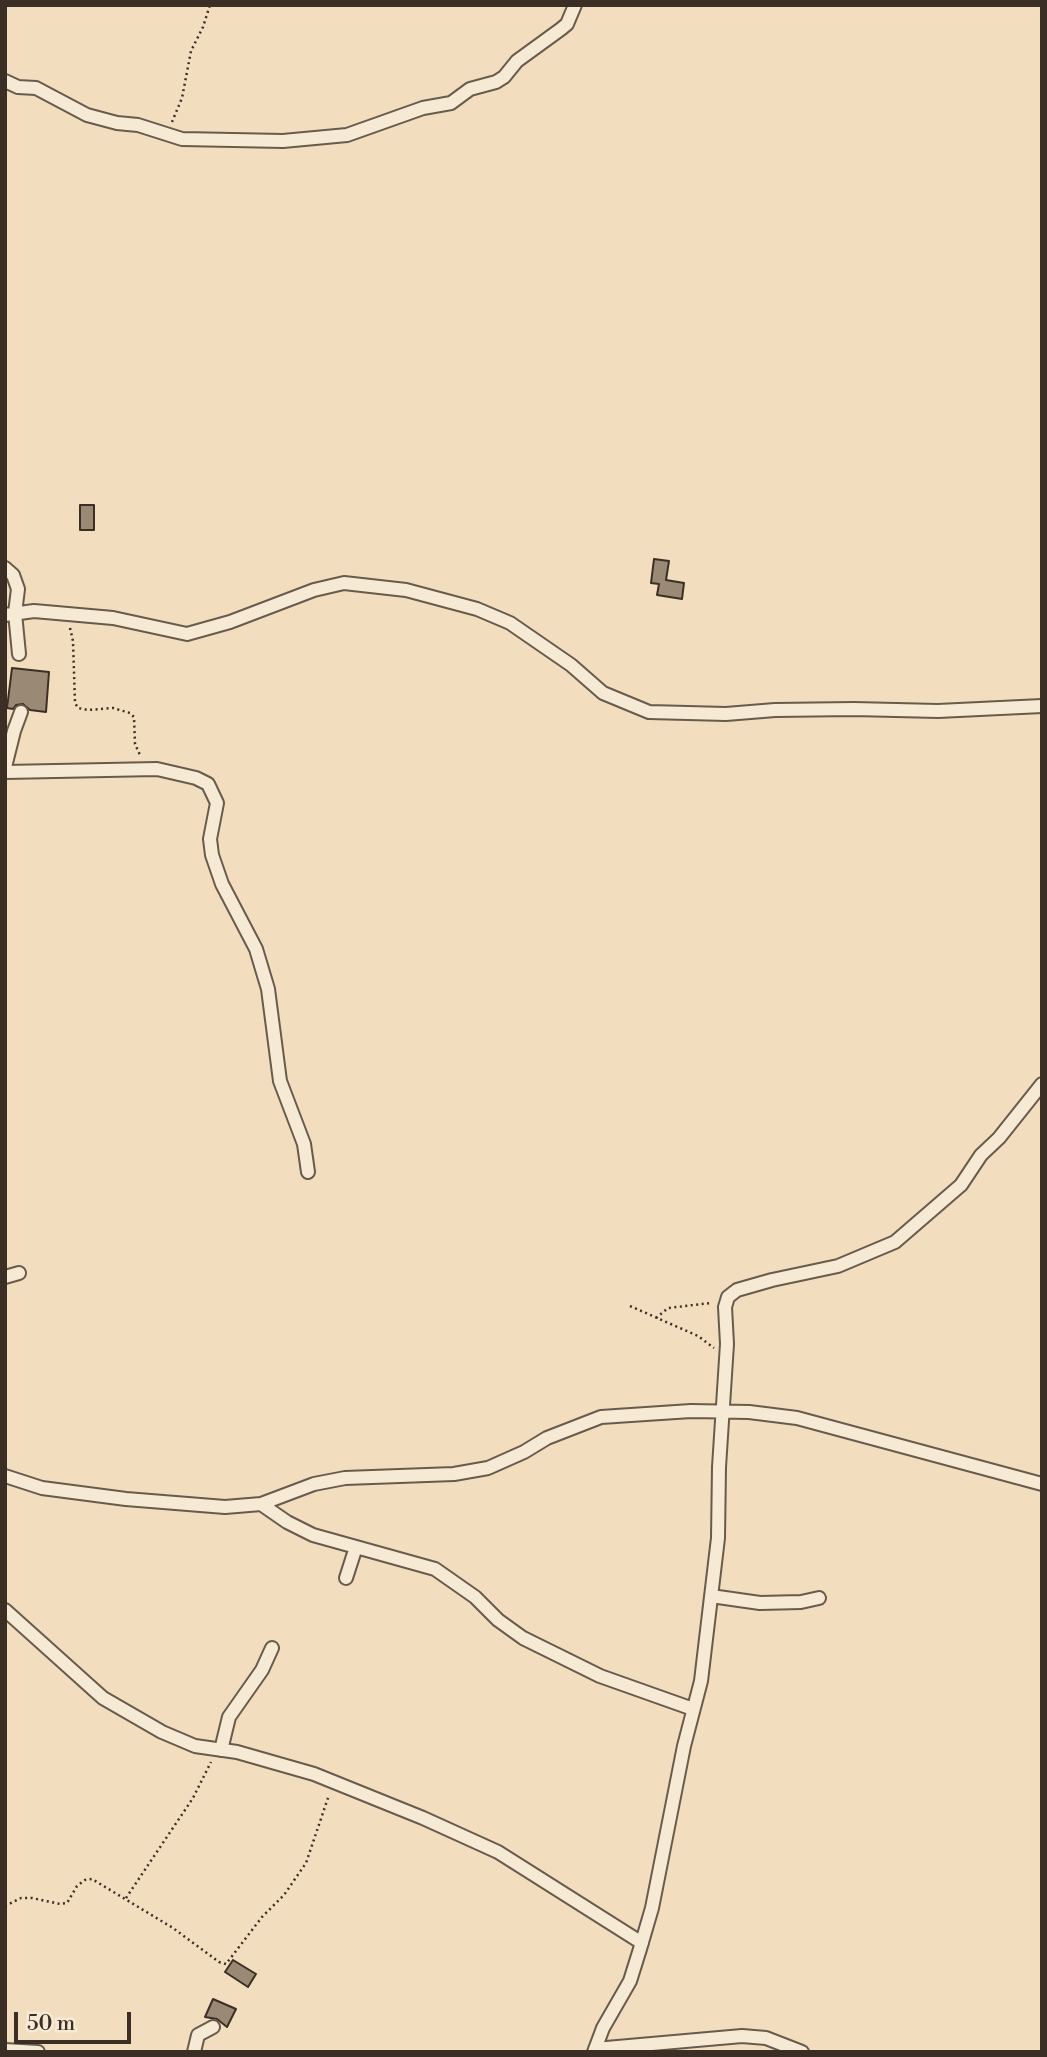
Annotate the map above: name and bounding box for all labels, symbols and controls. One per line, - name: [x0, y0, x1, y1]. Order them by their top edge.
- scale bar: [18, 1997, 135, 2041]
- text: 50 m: [27, 2011, 75, 2037]

